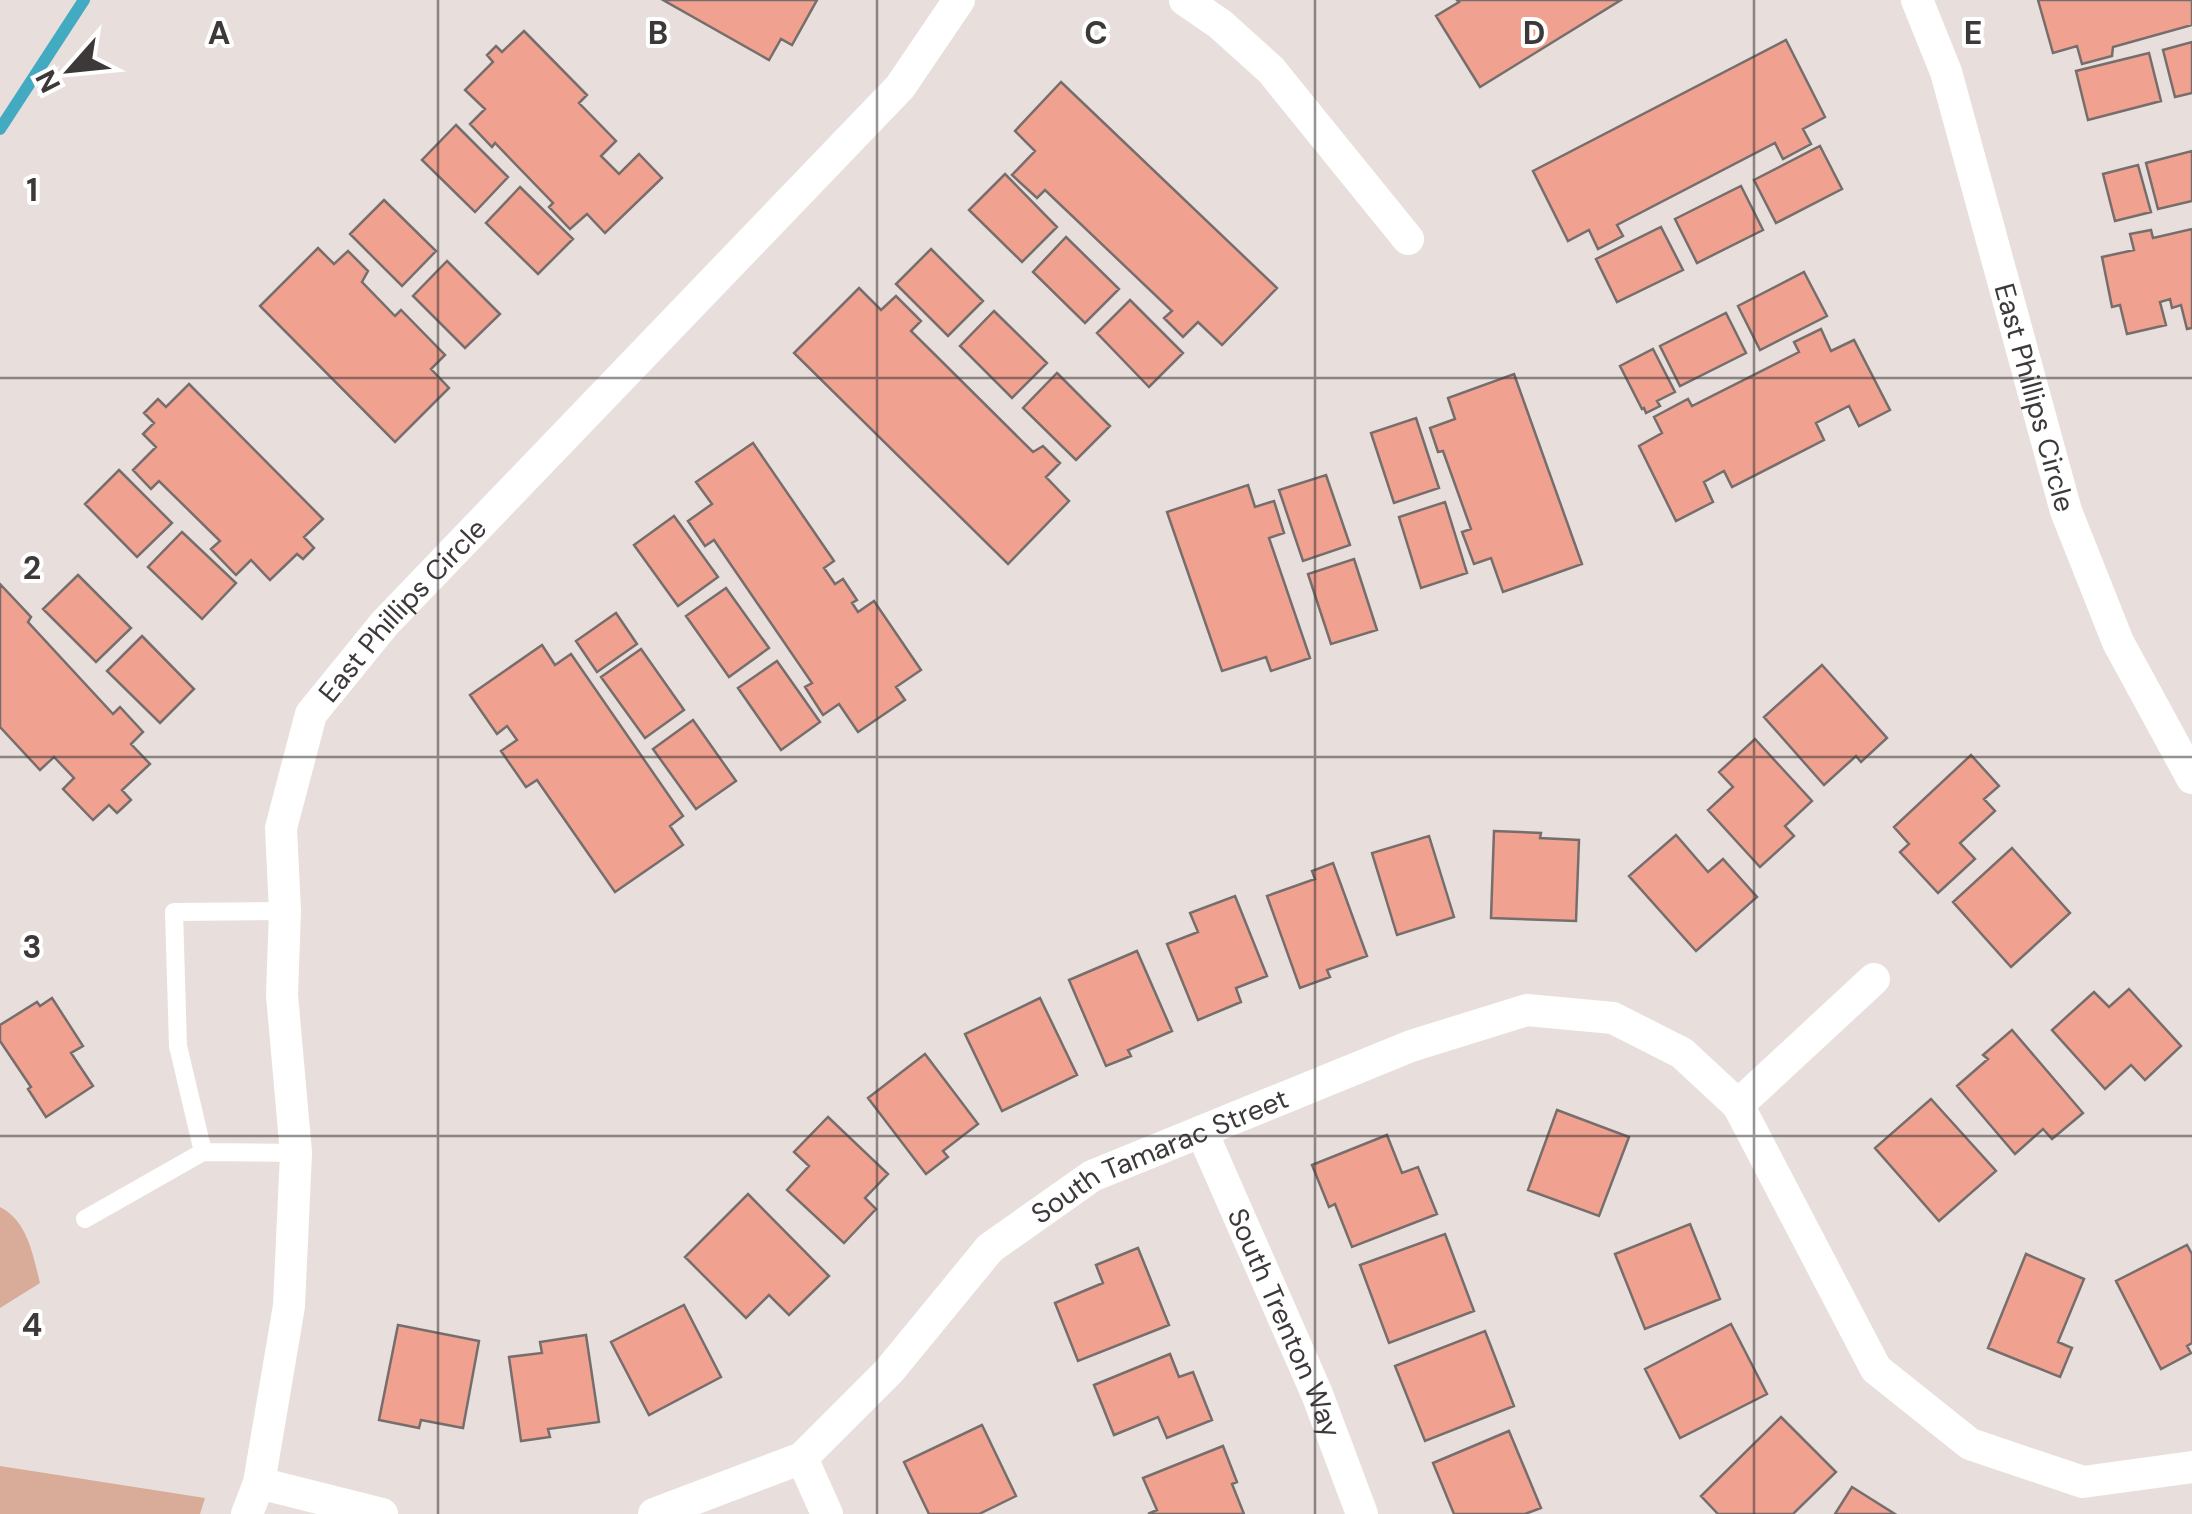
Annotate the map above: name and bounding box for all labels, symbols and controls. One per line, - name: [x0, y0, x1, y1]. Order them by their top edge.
- text: A: [208, 12, 230, 54]
- text: B: [648, 12, 668, 54]
- text: C: [1084, 12, 1108, 54]
- text: D: [1523, 12, 1545, 54]
- text: E: [1964, 12, 1982, 54]
- north arrow: [20, 20, 120, 120]
- text: N: [27, 64, 69, 99]
- text: 1: [26, 169, 38, 211]
- street label: East Phillips Circle: [1986, 279, 2084, 516]
- street label: East Phillips Circle: [310, 510, 494, 709]
- text: 2: [23, 547, 41, 589]
- text: 3: [22, 926, 42, 968]
- street label: South Tamarac Street: [1024, 1080, 1294, 1232]
- street label: South Trenton Way: [1219, 1202, 1350, 1443]
- text: 4: [22, 1304, 42, 1346]

